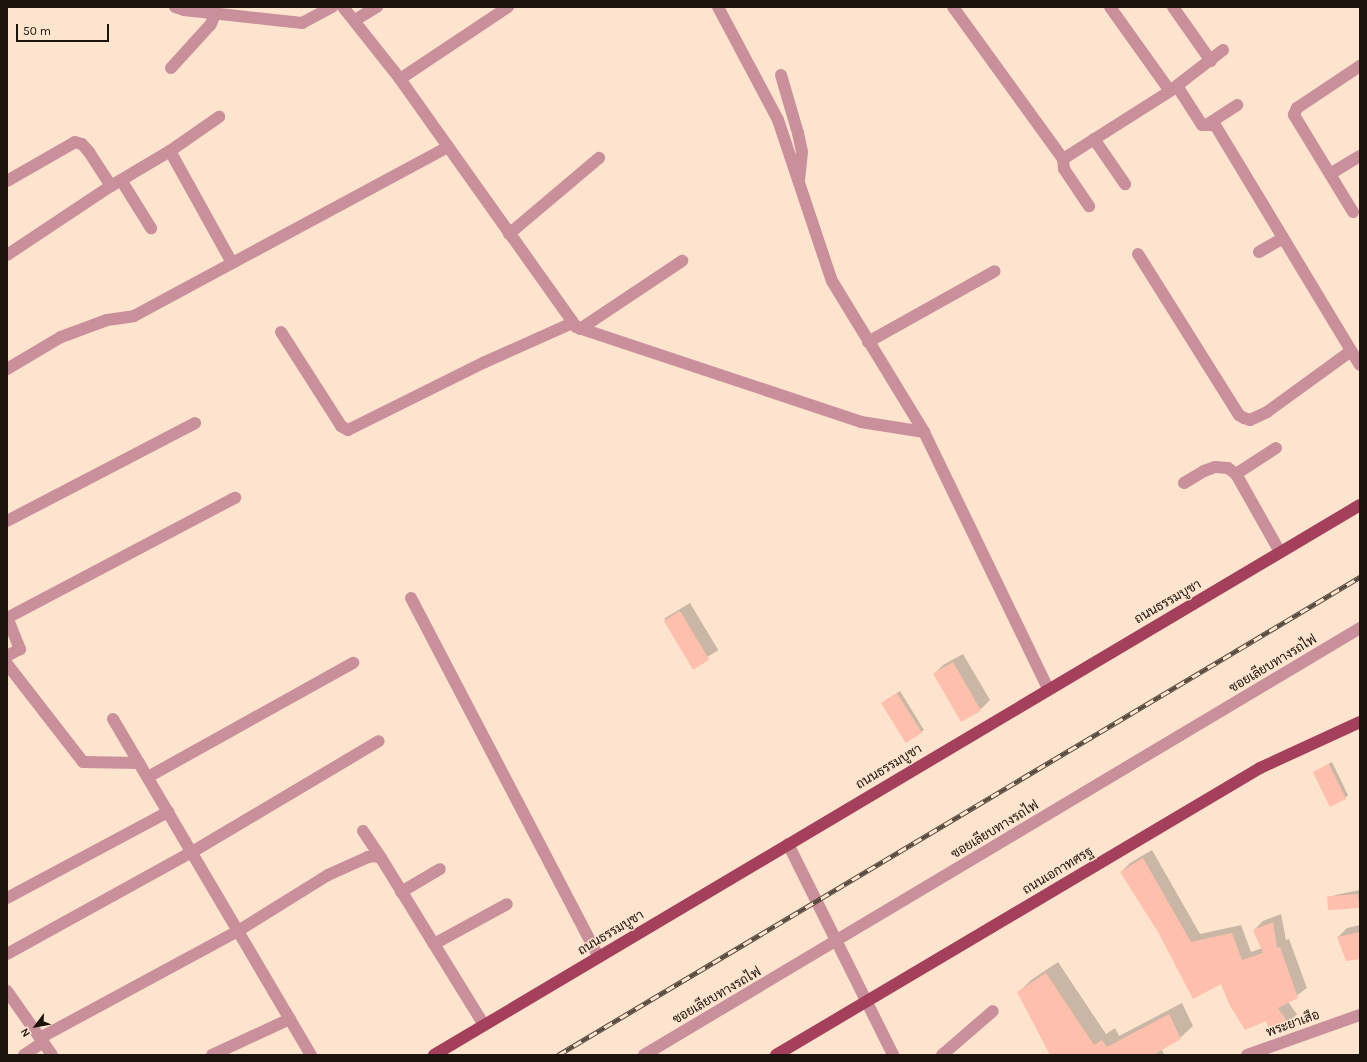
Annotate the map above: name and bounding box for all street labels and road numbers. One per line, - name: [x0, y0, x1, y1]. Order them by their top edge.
- street label: ถนนธรรมบูชา: [1132, 577, 1204, 627]
- street label: ซอยเลียบทางรถไฟ: [1226, 632, 1320, 696]
- street label: ถนนธรรมบูชา: [853, 741, 925, 793]
- street label: ซอยเลียบทางรถไฟ: [948, 798, 1042, 862]
- street label: ถนนเอกาทศรฐ: [1020, 844, 1096, 898]
- street label: ถนนธรรมบูชา: [575, 907, 647, 959]
- street label: ซอยเลียบทางรถไฟ: [670, 964, 764, 1028]
- street label: พระยาเสือ: [1264, 1007, 1322, 1041]

